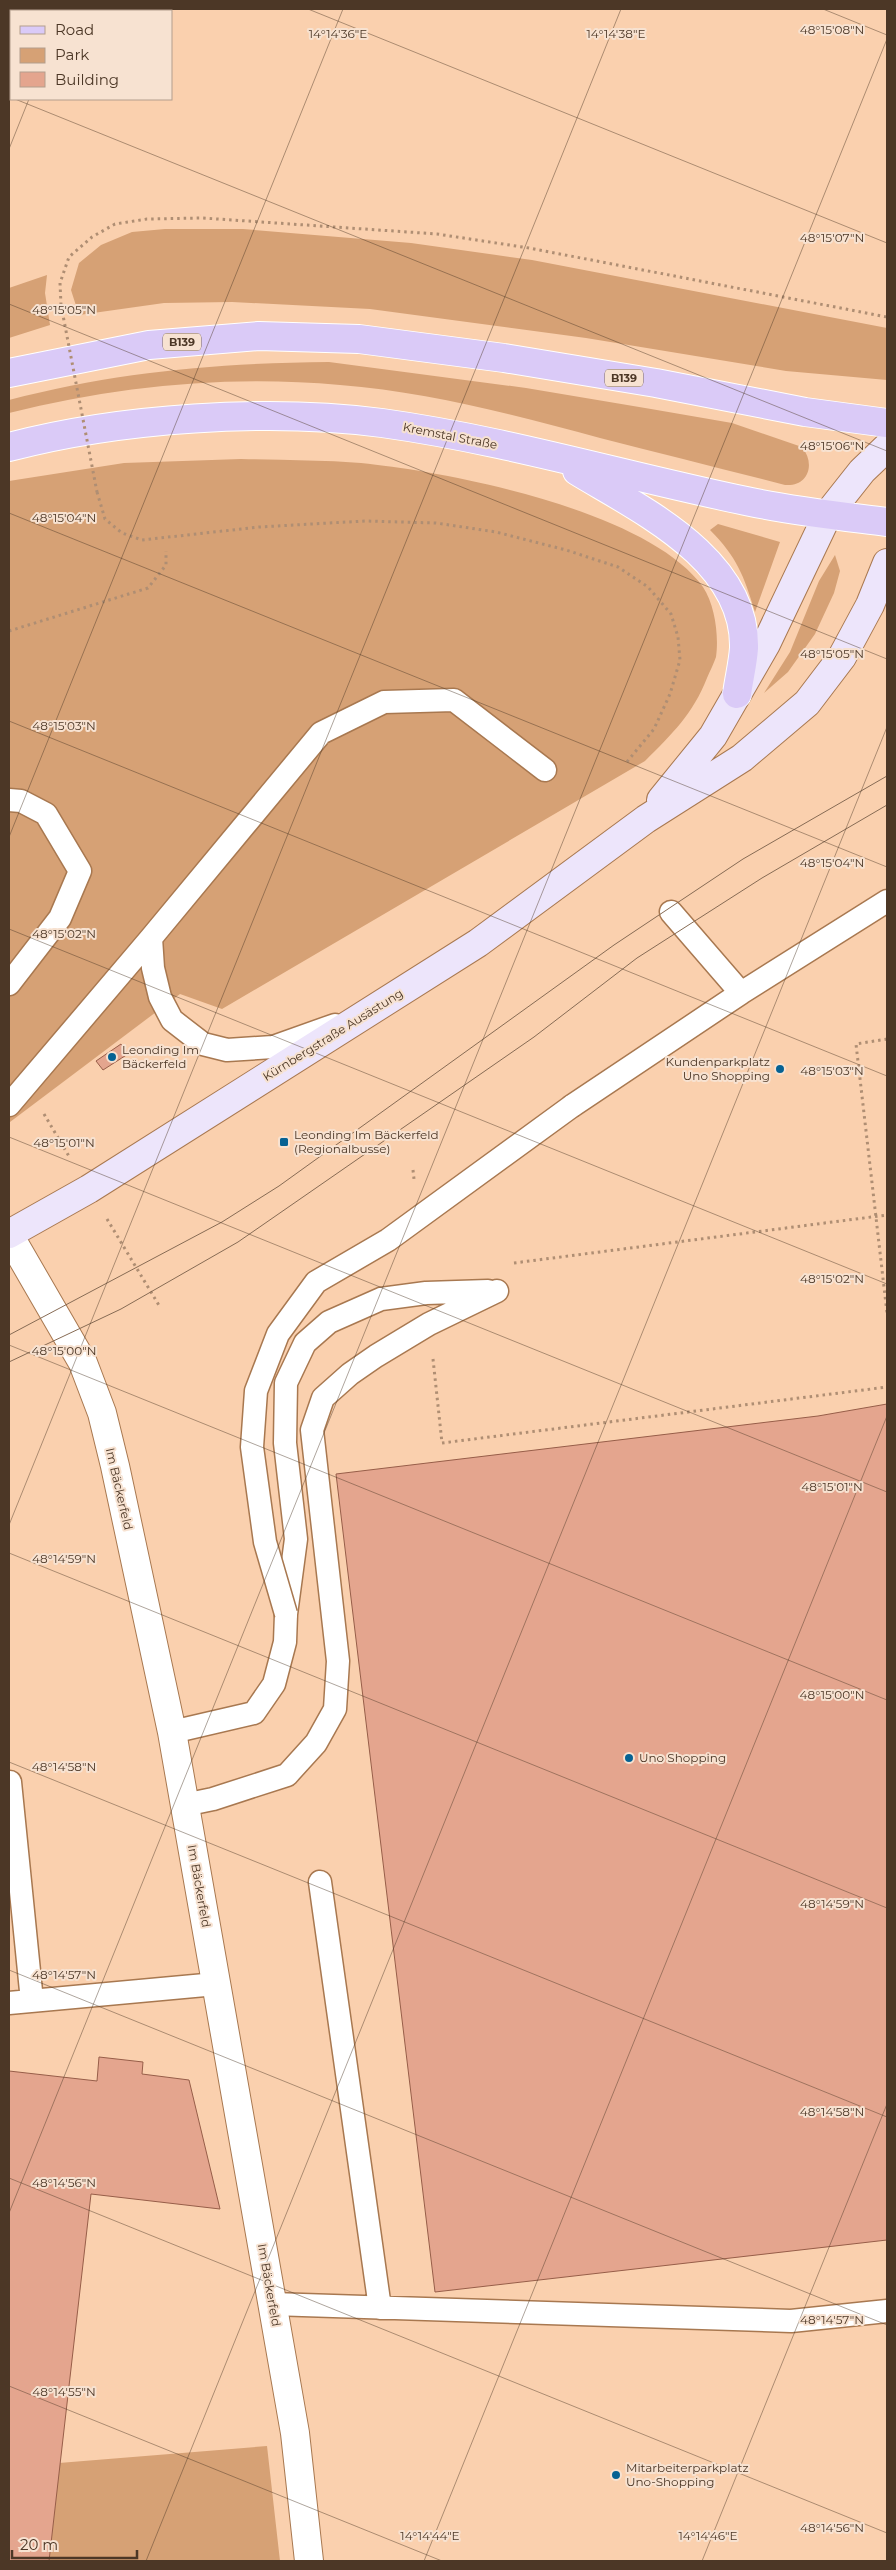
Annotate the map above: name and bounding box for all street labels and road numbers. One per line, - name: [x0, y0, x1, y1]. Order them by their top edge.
- road number: B139: [163, 334, 201, 351]
- road number: B139: [605, 369, 643, 386]
- street label: Kremstal Straße: [402, 419, 499, 452]
- street label: Kürnbergstraße Ausästung: [260, 985, 406, 1084]
- street label: Im Bäckerfeld: [103, 1446, 136, 1531]
- street label: Im Bäckerfeld: [185, 1843, 214, 1929]
- street label: Im Bäckerfeld: [255, 2242, 284, 2328]

